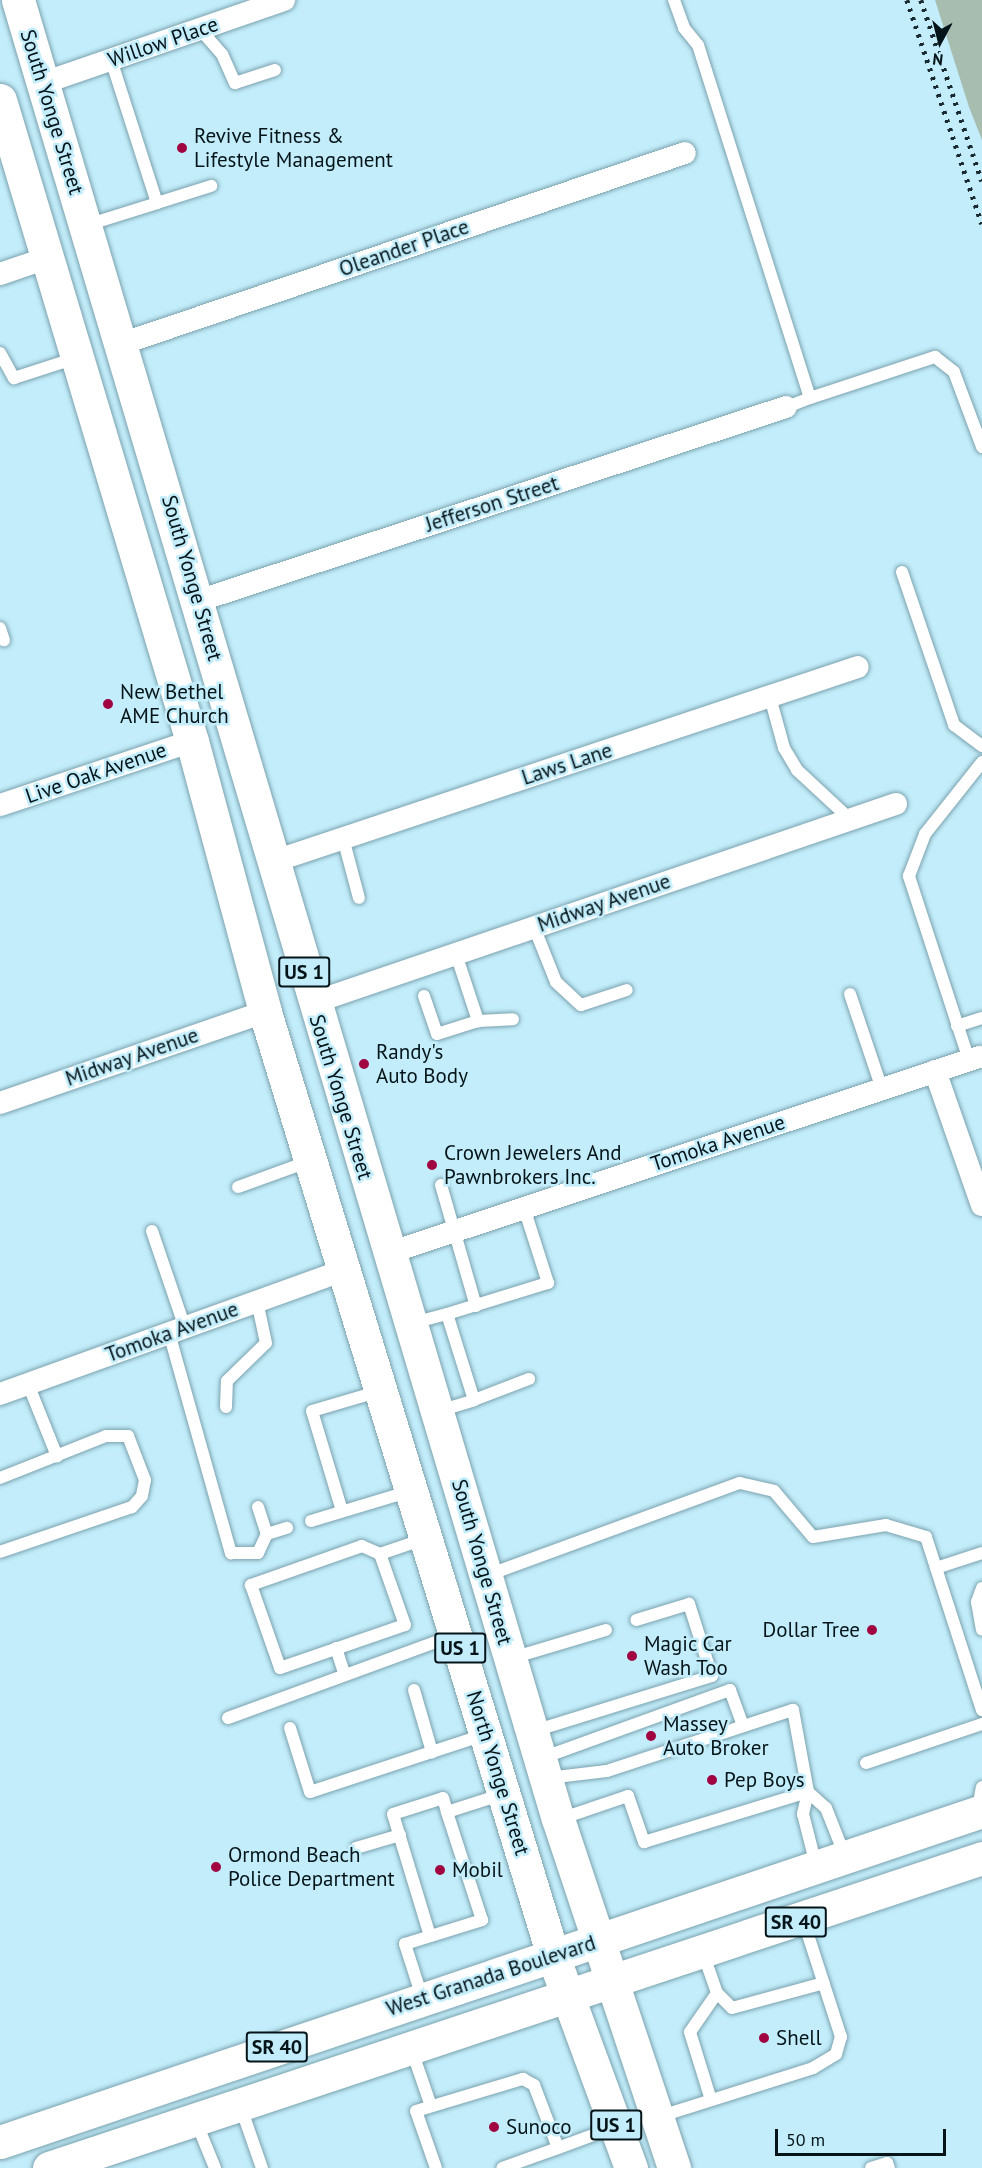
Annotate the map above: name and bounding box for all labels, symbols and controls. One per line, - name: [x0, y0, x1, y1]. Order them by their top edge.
- street label: Willow Place: [104, 11, 222, 73]
- north arrow: [910, 12, 970, 72]
- street label: South Yonge Street: [15, 26, 89, 198]
- text: N: [931, 49, 944, 70]
- place label: Revive Fitness & Lifestyle Management: [194, 123, 393, 173]
- marker: Revive Fitness & Lifestyle Management: [175, 141, 189, 155]
- street label: Oleander Place: [336, 214, 472, 282]
- street label: Jefferson Street: [422, 471, 562, 537]
- street label: South Yonge Street: [156, 492, 228, 664]
- place label: New Bethel AME Church: [120, 679, 229, 729]
- marker: New Bethel AME Church: [101, 697, 115, 711]
- street label: Live Oak Avenue: [22, 737, 170, 809]
- street label: Laws Lane: [519, 738, 615, 790]
- street label: Midway Avenue: [534, 868, 674, 938]
- road number: US 1: [277, 955, 331, 989]
- street label: South Yonge Street: [304, 1011, 378, 1183]
- street label: Midway Avenue: [62, 1022, 202, 1092]
- place label: Randy's Auto Body: [376, 1039, 468, 1089]
- marker: Randy's Auto Body: [357, 1057, 371, 1071]
- street label: Tomoka Avenue: [647, 1109, 789, 1177]
- place label: Crown Jewelers And Pawnbrokers Inc.: [444, 1140, 622, 1190]
- marker: Crown Jewelers And Pawnbrokers Inc.: [425, 1158, 439, 1172]
- street label: Tomoka Avenue: [102, 1296, 242, 1368]
- street label: South Yonge Street: [446, 1476, 518, 1648]
- place label: Dollar Tree: [762, 1617, 860, 1643]
- marker: Dollar Tree: [865, 1623, 879, 1637]
- road number: US 1: [433, 1631, 487, 1665]
- place label: Magic Car Wash Too: [644, 1631, 732, 1681]
- marker: Magic Car Wash Too: [625, 1649, 639, 1663]
- street label: North Yonge Street: [461, 1687, 535, 1859]
- place label: Massey Auto Broker: [663, 1711, 769, 1761]
- marker: Massey Auto Broker: [644, 1729, 658, 1743]
- place label: Pep Boys: [724, 1767, 805, 1793]
- marker: Pep Boys: [705, 1773, 719, 1787]
- place label: Ormond Beach Police Department: [228, 1842, 395, 1892]
- place label: Mobil: [452, 1857, 503, 1883]
- marker: Ormond Beach Police Department: [209, 1860, 223, 1874]
- marker: Mobil: [433, 1863, 447, 1877]
- road number: SR 40: [764, 1905, 828, 1939]
- street label: West Granada Boulevard: [383, 1930, 599, 2022]
- place label: Shell: [776, 2025, 822, 2051]
- road number: SR 40: [246, 2030, 308, 2064]
- marker: Shell: [757, 2031, 771, 2045]
- road number: US 1: [589, 2108, 643, 2142]
- place label: Sunoco: [506, 2114, 571, 2140]
- scale bar: [778, 2117, 949, 2155]
- marker: Sunoco: [487, 2120, 501, 2134]
- text: 50 m: [786, 2128, 825, 2151]

